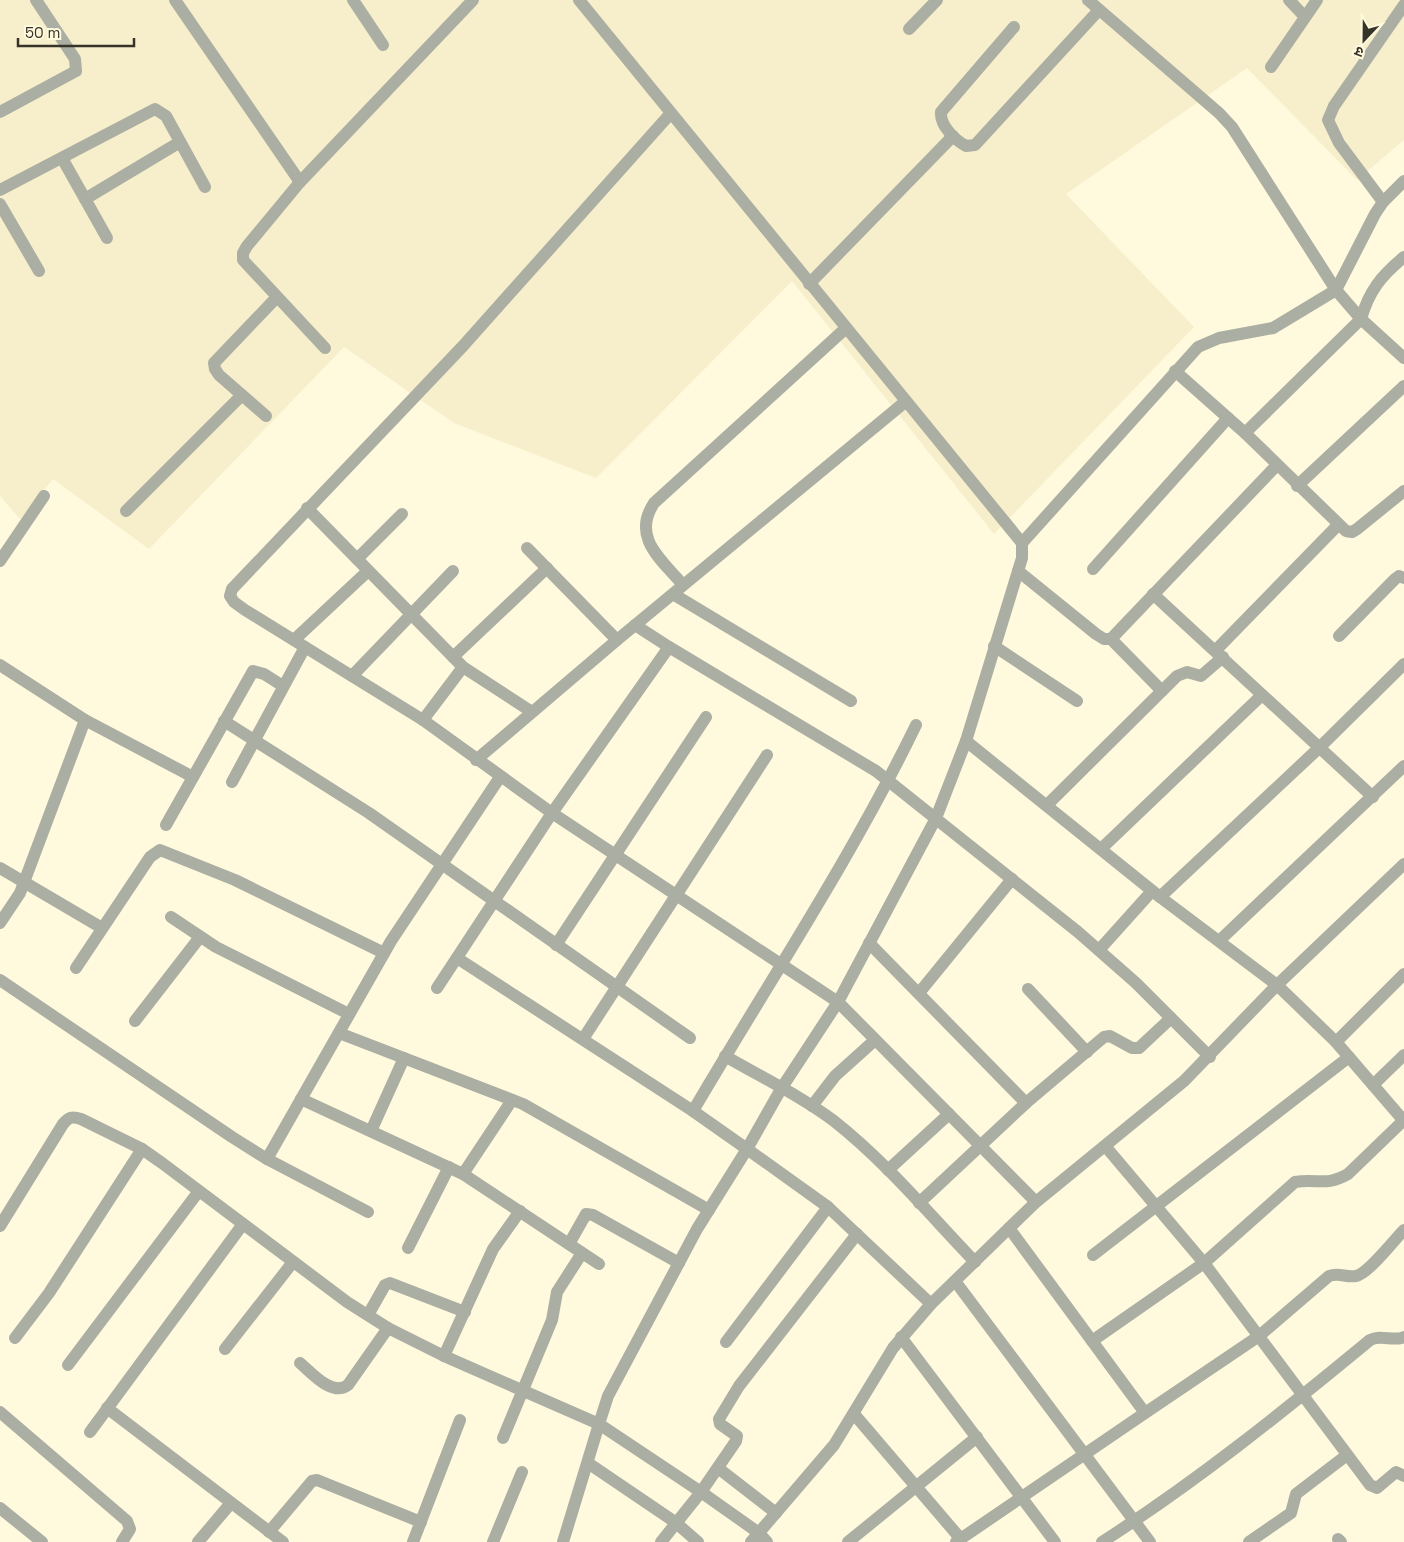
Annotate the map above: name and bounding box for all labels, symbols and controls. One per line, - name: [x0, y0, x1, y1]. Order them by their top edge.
- scale bar: [18, 15, 134, 47]
- north arrow: [1339, 15, 1389, 65]
- text: 50 m: [25, 23, 60, 42]
- text: उ: [1351, 42, 1366, 62]

